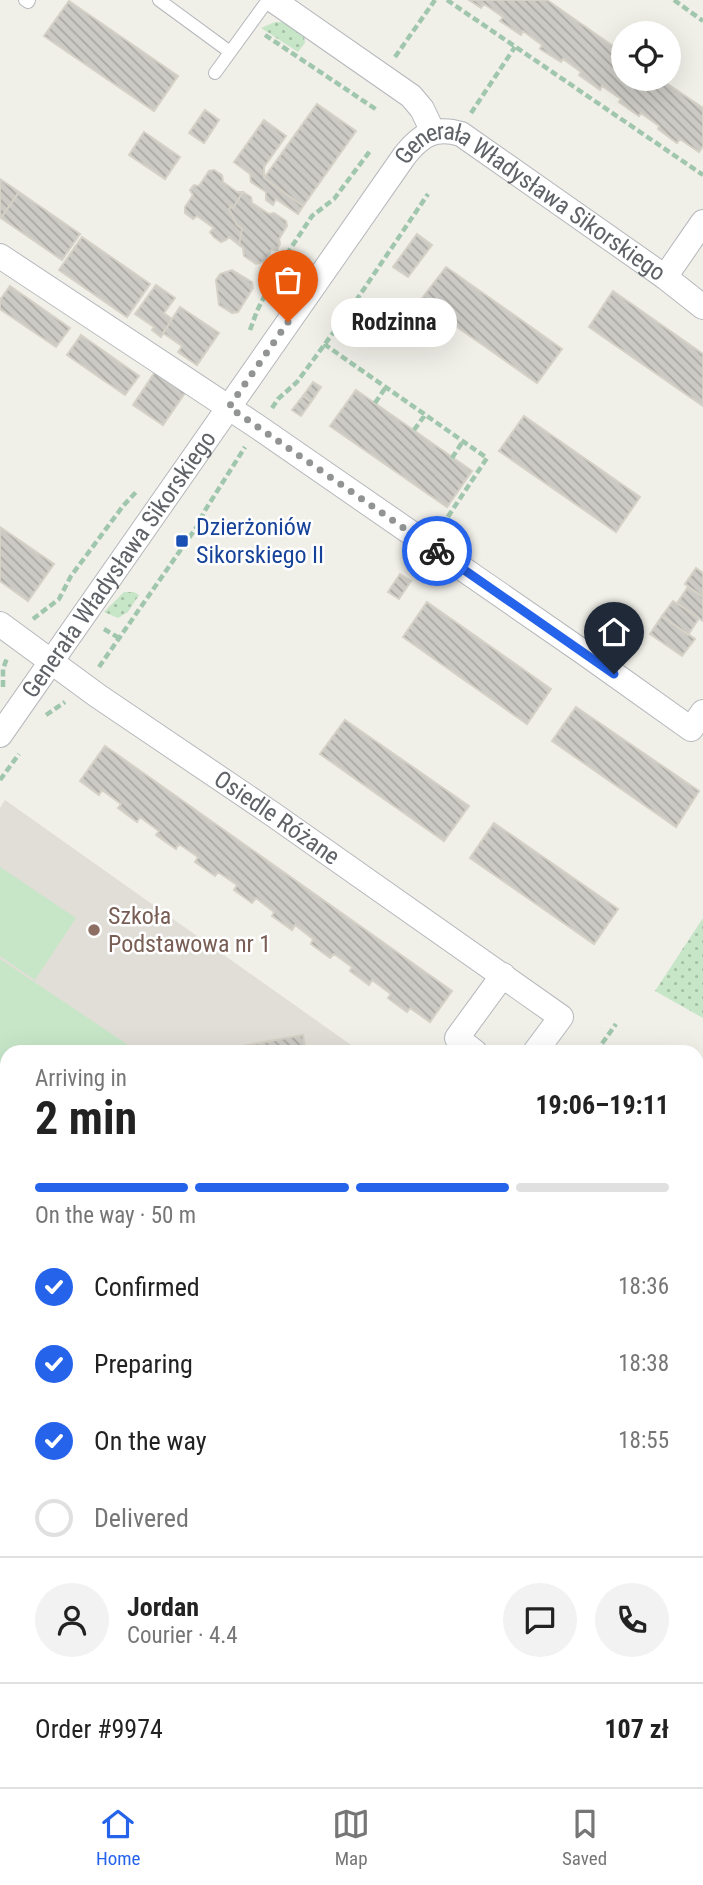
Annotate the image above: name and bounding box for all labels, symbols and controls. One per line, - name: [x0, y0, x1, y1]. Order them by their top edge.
- map controls: [611, 21, 681, 91]
- button: locate: [611, 21, 681, 91]
- street label: Generała Władysława Sikorskiego: [389, 117, 671, 287]
- pin: [258, 250, 318, 322]
- icon: bag: [269, 261, 307, 299]
- callout: Rodzinna: [330, 298, 456, 346]
- text: Rodzinna: [351, 309, 437, 336]
- street label: Generała Władysława Sikorskiego: [16, 426, 222, 703]
- place label: Dzierżoniów Sikorskiego II: [196, 513, 324, 569]
- courier: [402, 516, 472, 586]
- icon: bike: [418, 532, 456, 570]
- marker: Dzierżoniów Sikorskiego II: [174, 533, 190, 549]
- pin: [584, 602, 644, 674]
- icon: home: [595, 613, 633, 651]
- street label: Osiedle Różane: [209, 765, 345, 871]
- place label: Szkoła Podstawowa nr 1: [108, 902, 271, 958]
- marker: Szkoła Podstawowa nr 1: [86, 922, 102, 938]
- text: Arriving in: [35, 1065, 127, 1092]
- text: 19:06–19:11: [535, 1090, 669, 1120]
- text: 2 min: [35, 1091, 137, 1145]
- text: On the way · 50 m: [35, 1202, 196, 1229]
- icon: check: [35, 1268, 73, 1306]
- text: Confirmed: [94, 1272, 200, 1302]
- text: 18:36: [618, 1273, 669, 1300]
- icon: check: [35, 1345, 73, 1383]
- text: Preparing: [94, 1349, 193, 1379]
- text: 18:38: [618, 1350, 669, 1377]
- icon: check: [35, 1422, 73, 1460]
- text: On the way: [94, 1426, 207, 1456]
- text: 18:55: [618, 1427, 669, 1454]
- text: Delivered: [94, 1503, 189, 1533]
- button: person: [35, 1583, 109, 1657]
- button: chat: [503, 1583, 577, 1657]
- button: phone: [595, 1583, 669, 1657]
- text: Jordan: [127, 1592, 199, 1622]
- text: Courier · 4.4: [127, 1622, 238, 1649]
- text: Order #9974: [35, 1714, 163, 1744]
- text: 107 zł: [604, 1714, 669, 1744]
- tab: Home: [96, 1805, 140, 1870]
- tab: Map: [332, 1805, 370, 1870]
- tab: Saved: [562, 1805, 607, 1870]

